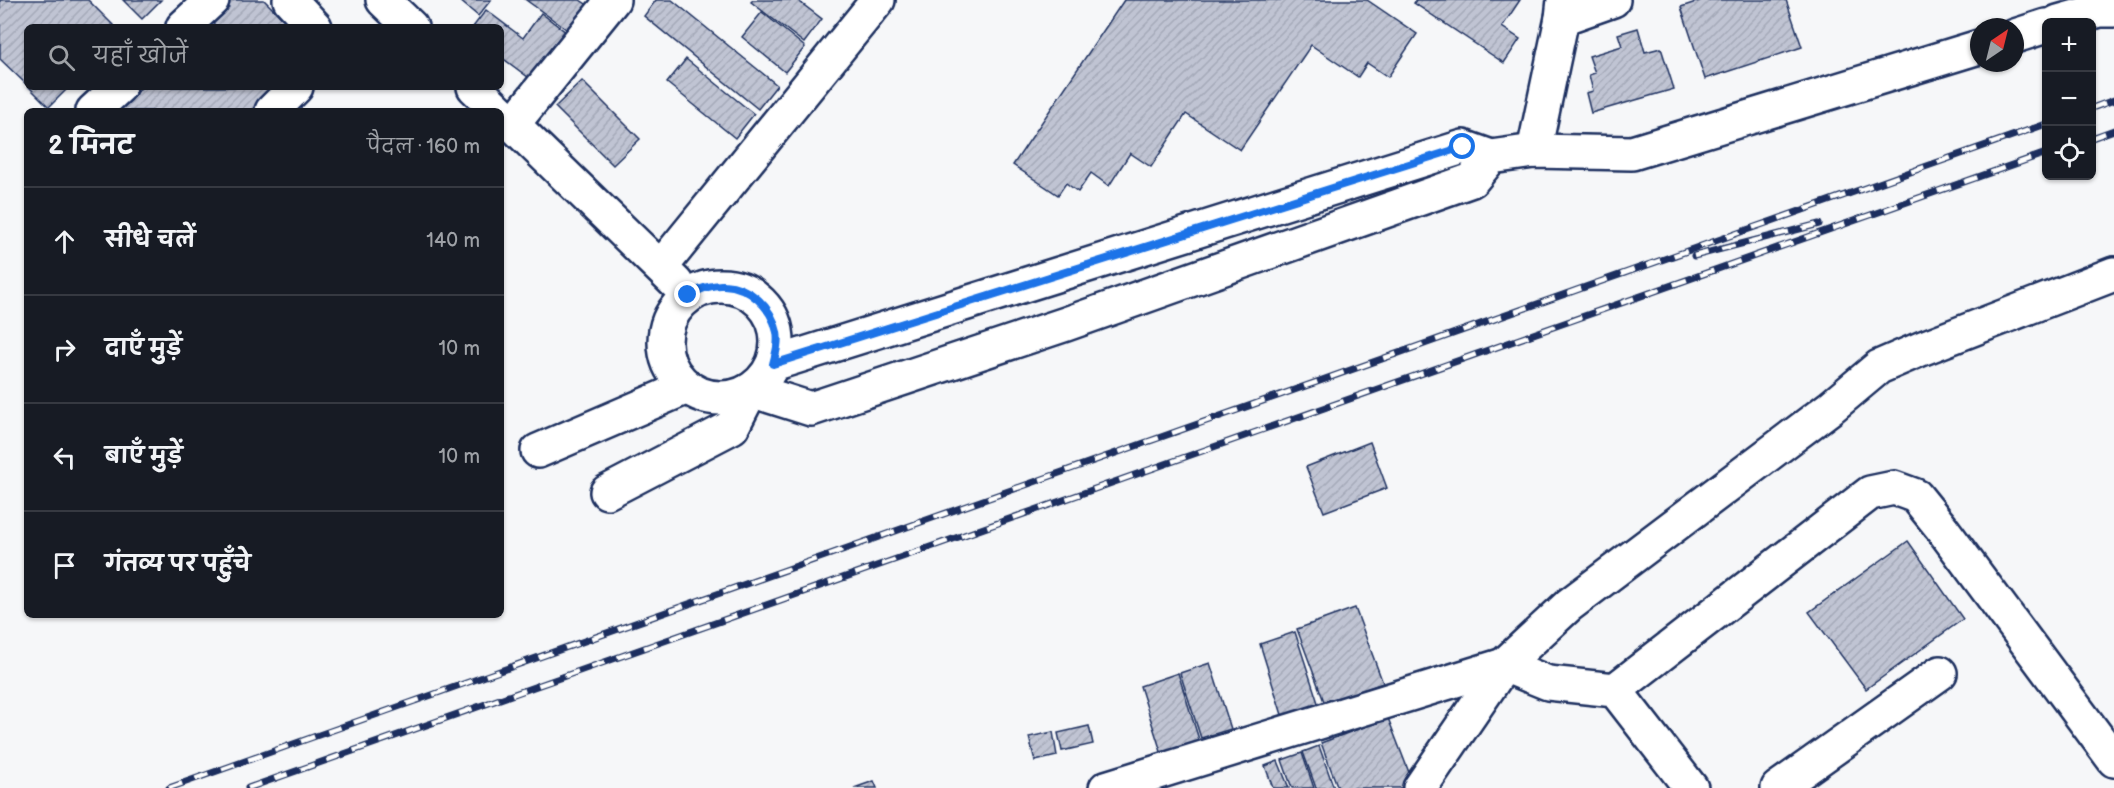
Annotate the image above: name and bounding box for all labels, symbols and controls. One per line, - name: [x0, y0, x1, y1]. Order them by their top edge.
- north arrow: [1970, 18, 2024, 72]
- map controls: [2042, 18, 2096, 180]
- button: +: [2042, 18, 2096, 72]
- search box: [24, 24, 504, 90]
- icon: search: [45, 41, 78, 74]
- text: यहाँ खोजें: [93, 43, 188, 70]
- button: −: [2042, 72, 2096, 126]
- button: locate: [2042, 126, 2096, 180]
- text: 2 मिनट: [48, 131, 134, 162]
- route start: [1449, 133, 1475, 159]
- text: पैदल · 160 m: [367, 135, 480, 159]
- icon: ahead: [48, 225, 81, 258]
- text: सीधे चलें: [105, 227, 195, 254]
- text: 140 m: [426, 229, 480, 253]
- route end: [674, 281, 700, 307]
- icon: right: [48, 333, 81, 366]
- text: दाएँ मुड़ें: [105, 335, 182, 362]
- text: 10 m: [439, 337, 480, 361]
- icon: left: [48, 441, 81, 474]
- text: बाएँ मुड़ें: [105, 443, 183, 470]
- text: 10 m: [439, 445, 480, 469]
- icon: arrive: [48, 549, 81, 582]
- text: गंतव्य पर पहुँचे: [105, 551, 251, 578]

